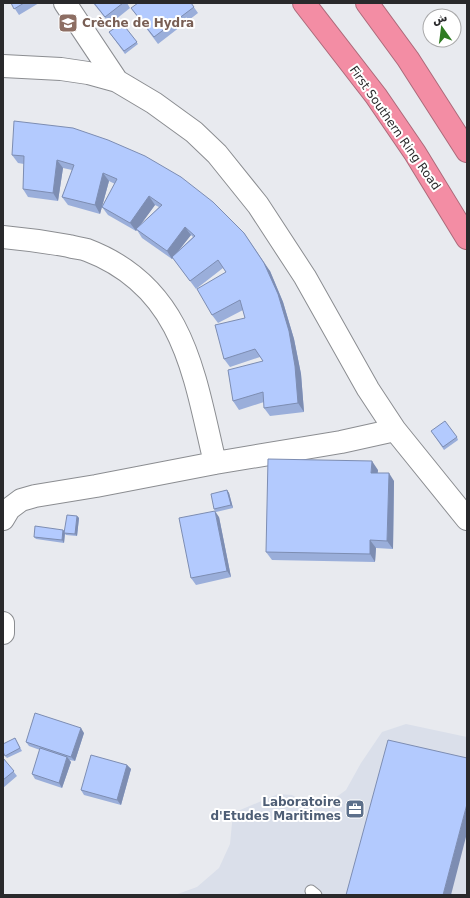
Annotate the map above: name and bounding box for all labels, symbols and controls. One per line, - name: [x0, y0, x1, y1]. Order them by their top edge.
- north arrow: [422, 8, 462, 48]
- text: ش: [431, 11, 449, 27]
- school or university icon: Crèche de Hydra: [57, 12, 79, 34]
- place label: Crèche de Hydra: [82, 16, 194, 30]
- street label: First Southern Ring Road: [347, 63, 443, 193]
- place label: Laboratoire d'Etudes Maritimes: [211, 795, 341, 823]
- office icon: Laboratoire d'Etudes Maritimes: [344, 798, 366, 820]

